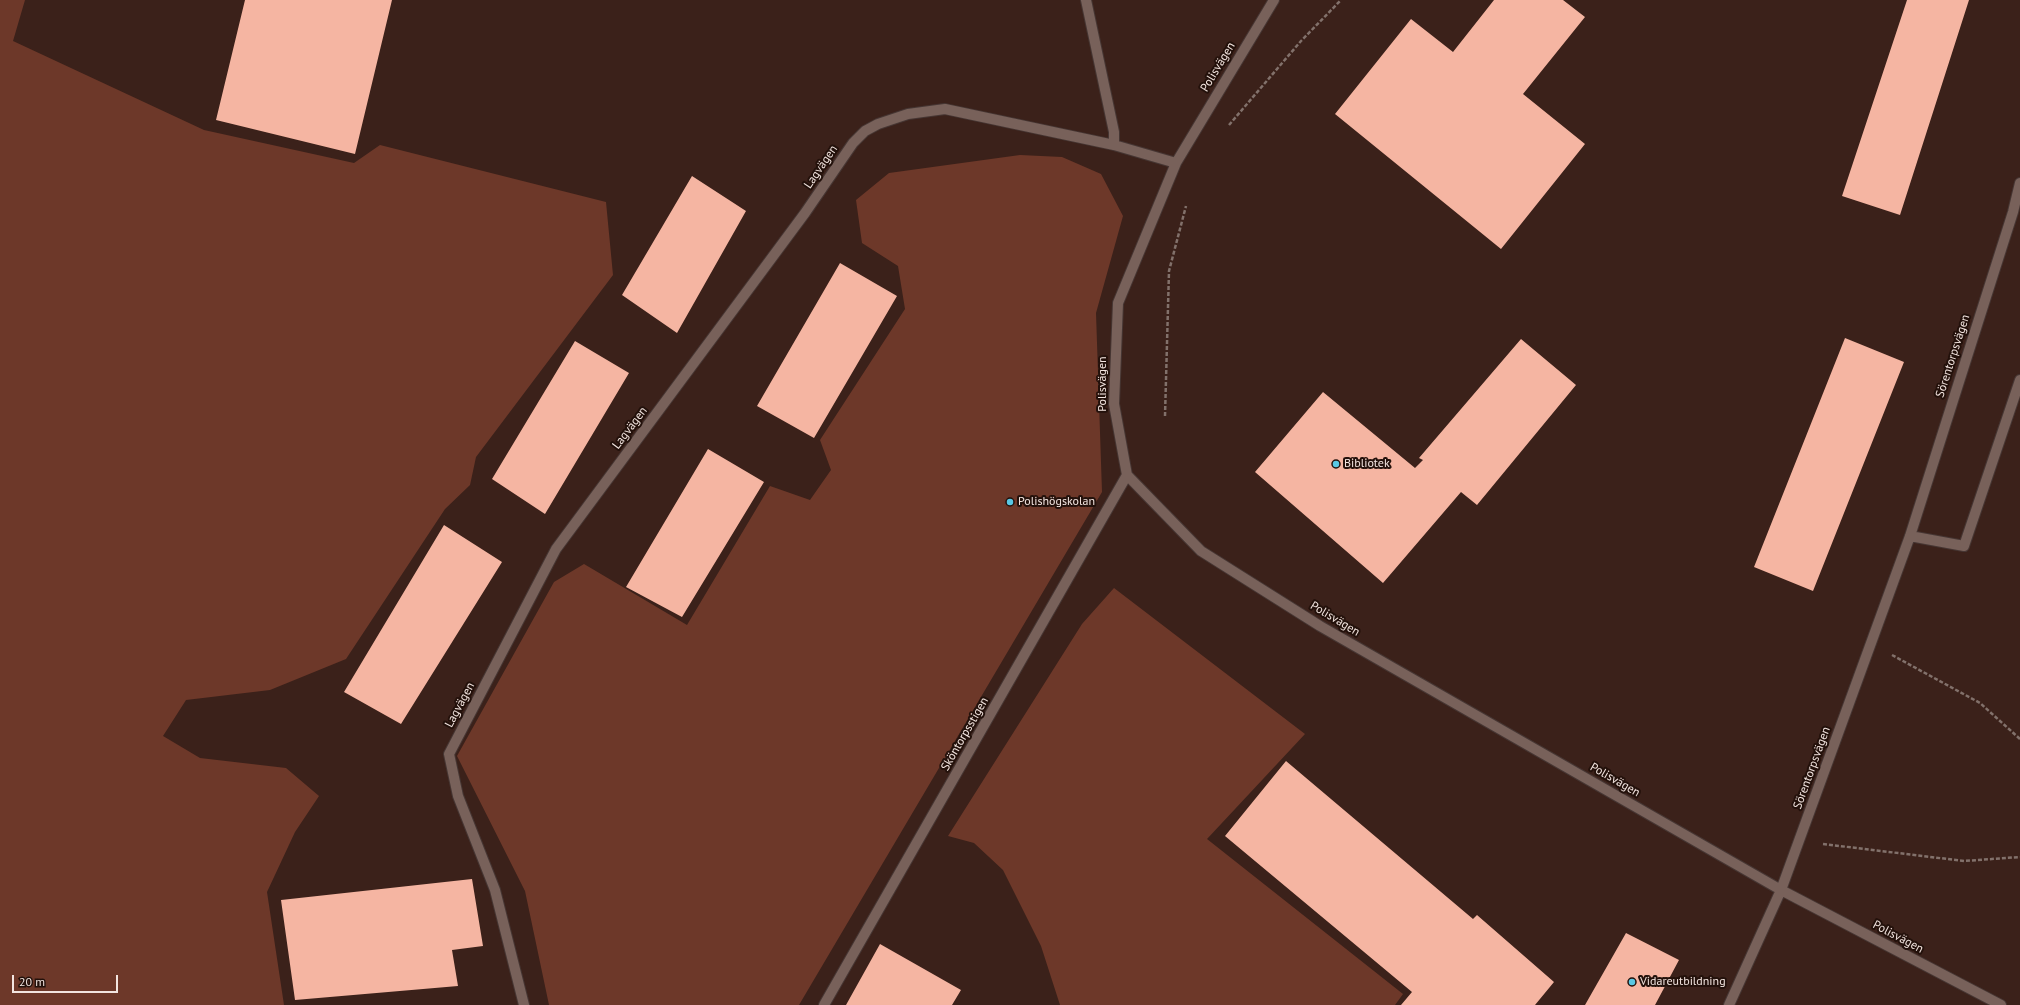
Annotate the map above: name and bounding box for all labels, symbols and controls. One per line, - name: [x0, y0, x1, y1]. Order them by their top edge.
- street label: Polisvägen: [1198, 40, 1238, 94]
- street label: Lagvägen: [801, 143, 841, 191]
- street label: Sörentorpsvägen: [1933, 313, 1973, 399]
- street label: Polisvägen: [1096, 356, 1110, 412]
- street label: Lagvägen: [609, 404, 651, 452]
- place label: Bibliotek: [1344, 457, 1390, 471]
- marker: Bibliotek: [1331, 459, 1341, 469]
- place label: Polishögskolan: [1018, 495, 1095, 509]
- marker: Polishögskolan: [1005, 497, 1015, 507]
- street label: Polisvägen: [1308, 599, 1362, 639]
- street label: Lagvägen: [442, 680, 478, 730]
- street label: Sköntorpsstigen: [938, 695, 992, 773]
- street label: Sörentorpsvägen: [1790, 725, 1834, 811]
- street label: Polisvägen: [1587, 760, 1643, 800]
- street label: Polisvägen: [1870, 918, 1926, 956]
- scale bar: [14, 967, 120, 993]
- text: 20 m: [19, 974, 45, 989]
- place label: Vidareutbildning: [1640, 975, 1726, 989]
- marker: Vidareutbildning: [1627, 977, 1637, 987]

